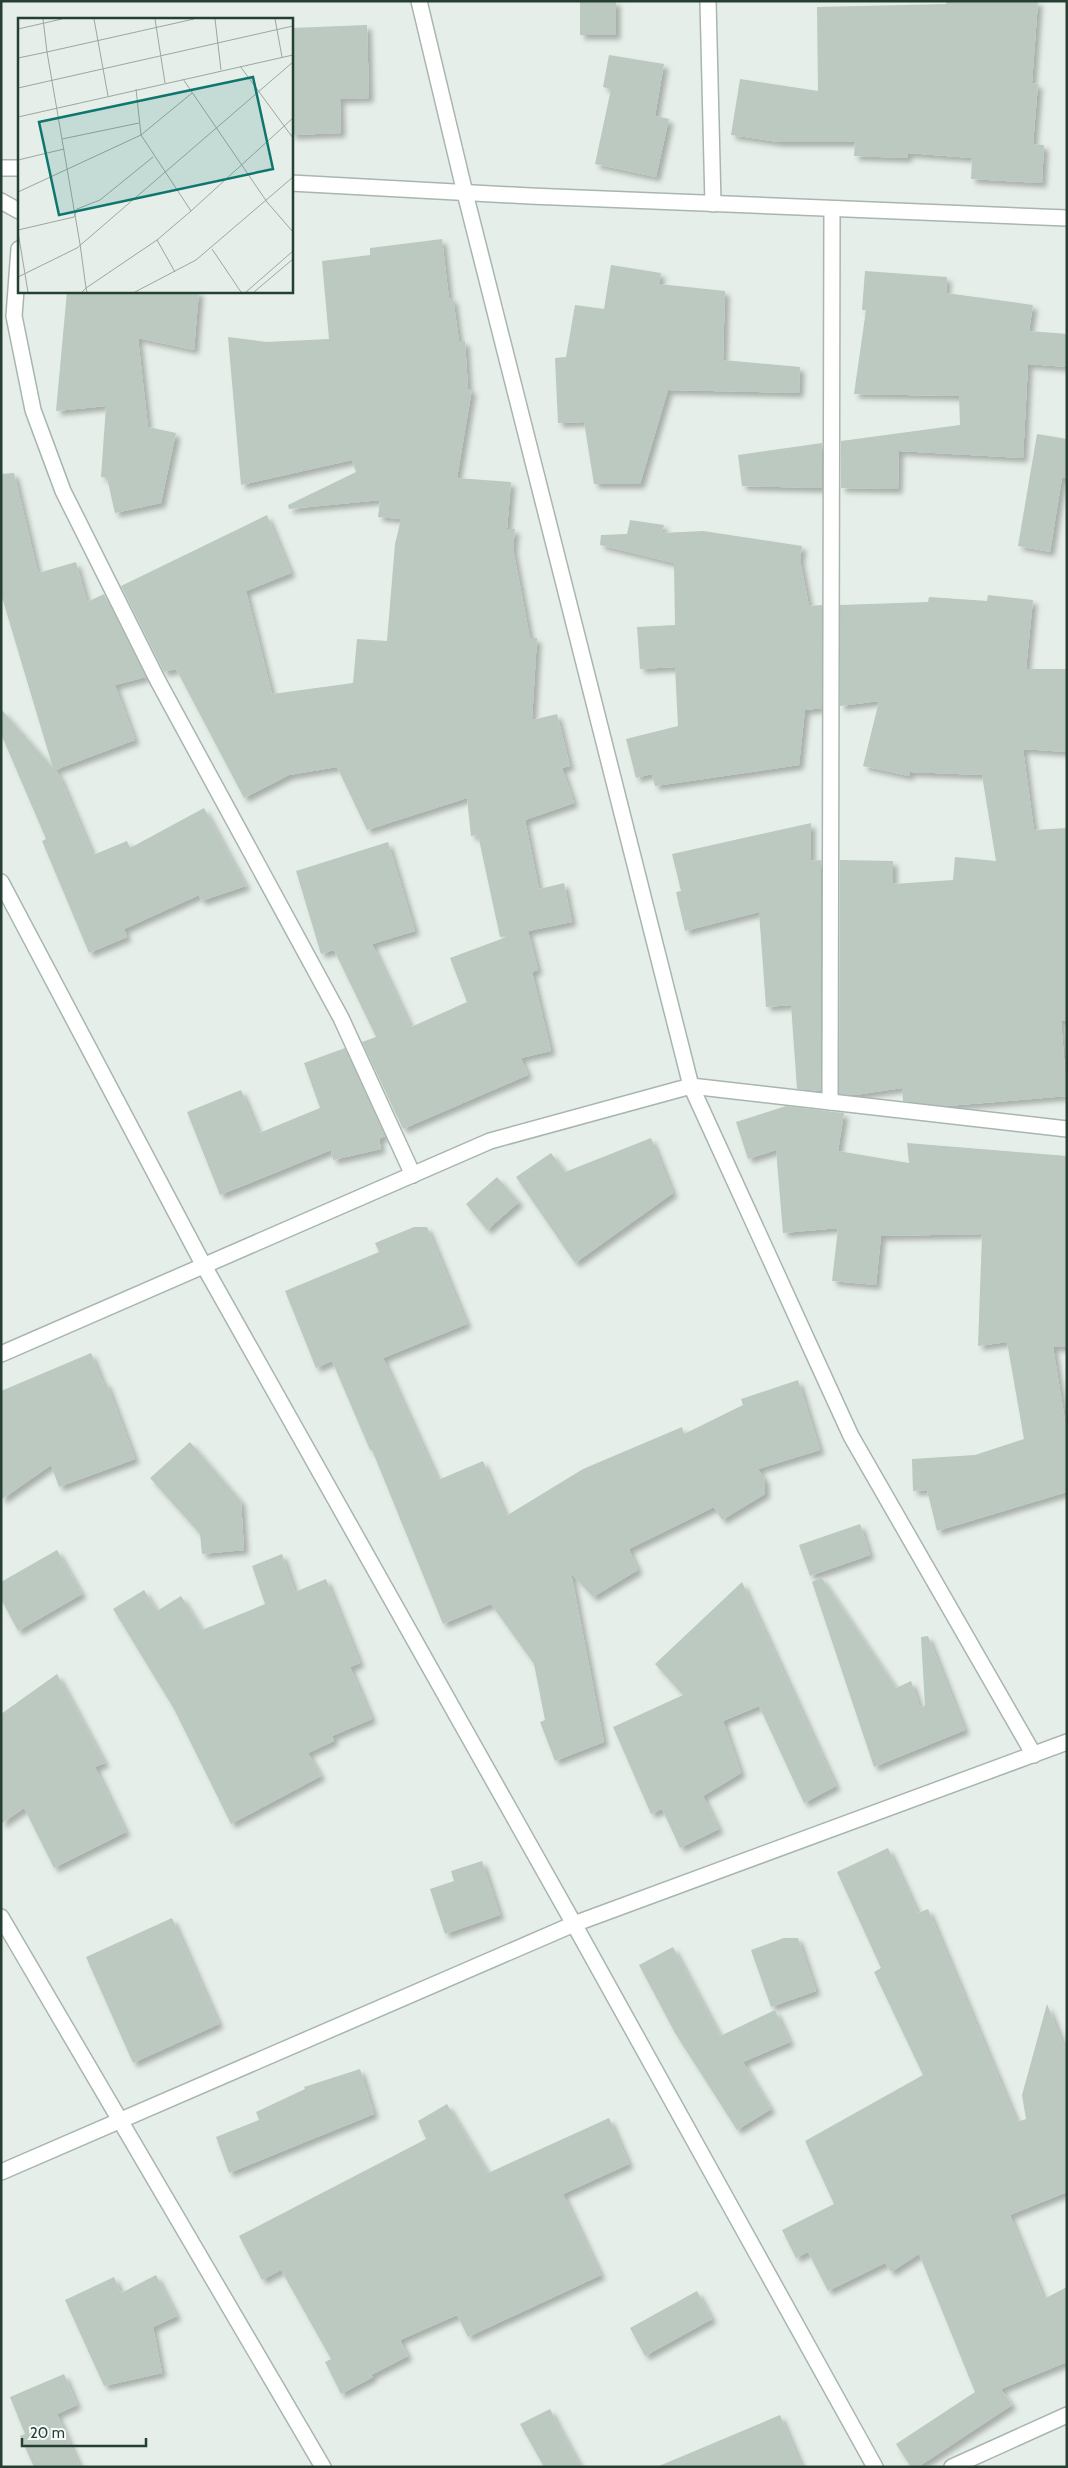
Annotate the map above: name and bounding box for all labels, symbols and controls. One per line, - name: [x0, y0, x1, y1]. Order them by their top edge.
- inset map: [18, 18, 292, 292]
- scale bar: [22, 2416, 146, 2448]
- text: 20 m: [30, 2424, 65, 2442]

